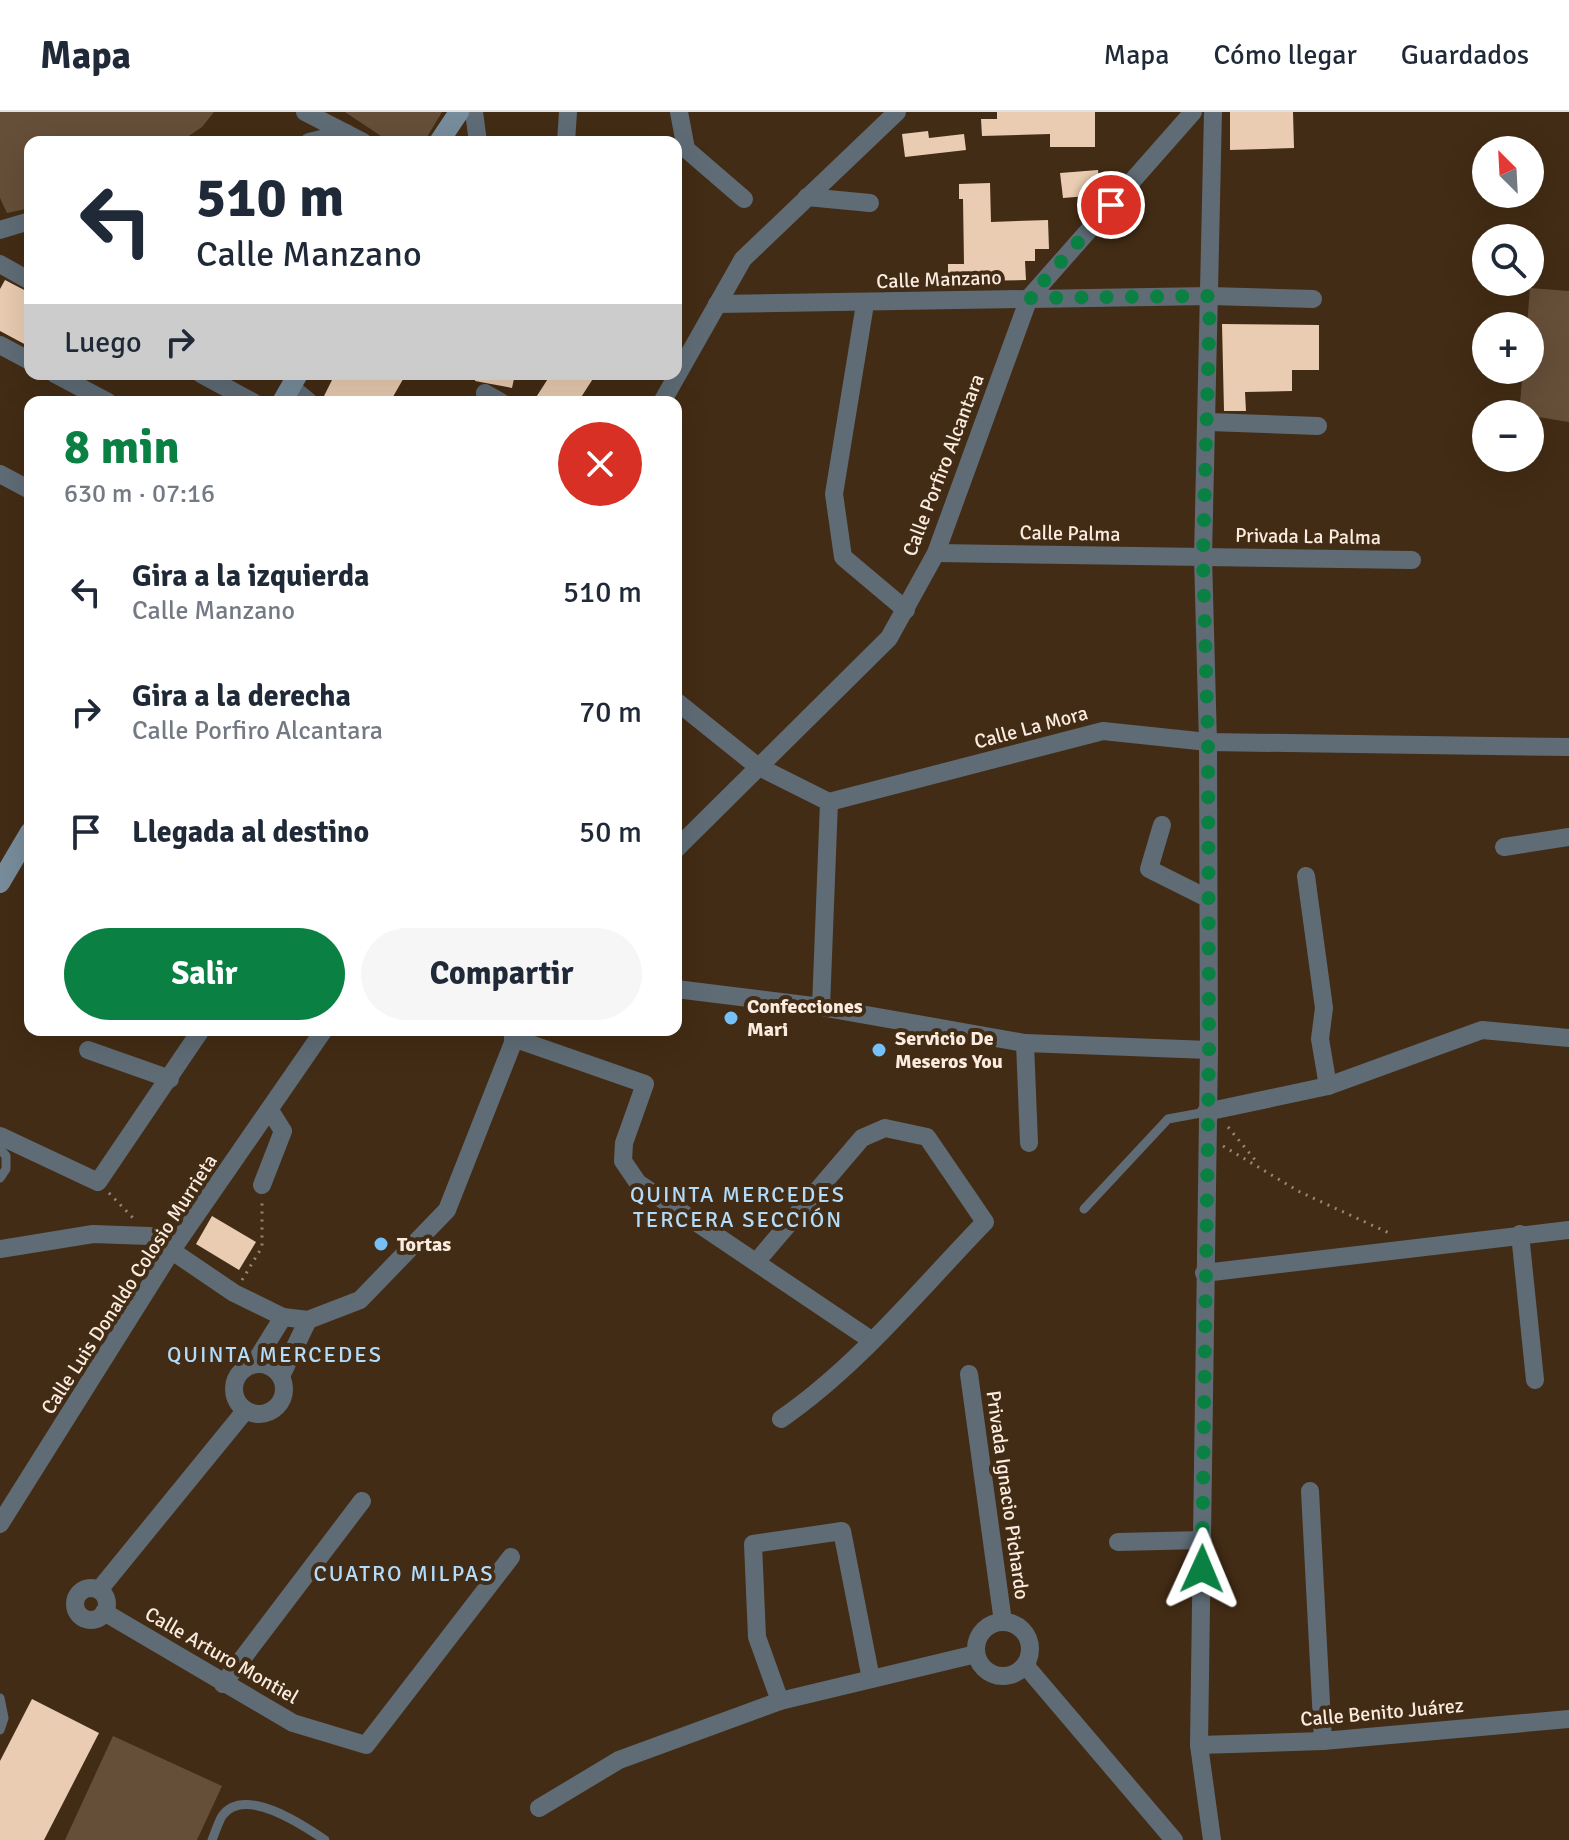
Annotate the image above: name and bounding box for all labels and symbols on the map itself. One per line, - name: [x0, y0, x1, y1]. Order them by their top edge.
- north arrow: [1472, 136, 1544, 208]
- pin: [1077, 171, 1145, 239]
- street label: Calle Manzano: [876, 265, 1002, 294]
- street label: Calle Porfiro Alcantara: [897, 371, 990, 560]
- street label: Calle Palma: [1019, 520, 1121, 547]
- street label: Privada La Palma: [1235, 523, 1381, 550]
- street label: Calle La Mora: [972, 700, 1091, 755]
- place label: Confecciones Mari: [747, 994, 863, 1042]
- marker: Confecciones Mari: [722, 1009, 740, 1027]
- place label: Servicio De Meseros You: [895, 1026, 1003, 1074]
- marker: Servicio De Meseros You: [870, 1041, 888, 1059]
- street label: Calle Luis Donaldo Colosio Murrieta: [36, 1150, 223, 1419]
- district label: QUINTA MERCEDES TERCERA SECCIÓN: [630, 1181, 846, 1233]
- place label: Tortas: [397, 1232, 451, 1257]
- marker: Tortas: [372, 1235, 390, 1253]
- district label: QUINTA MERCEDES: [167, 1341, 383, 1368]
- street label: Privada Ignacio Pichardo: [980, 1389, 1035, 1601]
- position arrow: [1160, 1527, 1244, 1611]
- district label: CUATRO MILPAS: [313, 1560, 495, 1587]
- street label: Calle Arturo Montiel: [140, 1601, 303, 1710]
- street label: Calle Benito Juárez: [1299, 1693, 1465, 1732]

